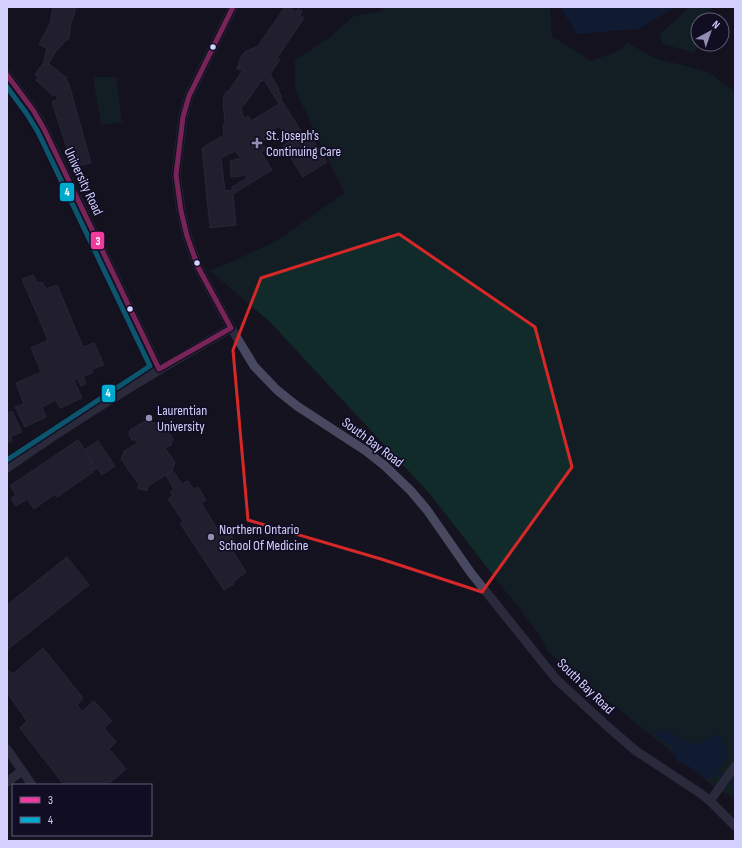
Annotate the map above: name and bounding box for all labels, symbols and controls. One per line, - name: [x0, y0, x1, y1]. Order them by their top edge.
- north arrow: [690, 12, 730, 52]
- text: N: [710, 18, 723, 32]
- unlabelled marker: [208, 42, 218, 52]
- place label: St. Joseph's Continuing Care: [266, 127, 341, 160]
- marker: St. Joseph's Continuing Care: [251, 137, 263, 149]
- street label: University Road: [60, 144, 107, 218]
- line badge: 4: [59, 182, 75, 202]
- text: 4: [64, 186, 70, 199]
- line badge: 3: [90, 231, 105, 250]
- text: 3: [96, 235, 101, 248]
- unlabelled marker: [192, 258, 202, 268]
- unlabelled marker: [125, 304, 135, 314]
- line badge: 4: [101, 384, 116, 403]
- text: 4: [105, 387, 111, 400]
- place label: Laurentian University: [157, 402, 207, 435]
- marker: Laurentian University: [144, 413, 154, 423]
- street label: South Bay Road: [339, 414, 407, 471]
- place label: Northern Ontario School Of Medicine: [219, 521, 308, 554]
- marker: Northern Ontario School Of Medicine: [206, 532, 216, 542]
- street label: South Bay Road: [554, 655, 618, 718]
- legend: [12, 784, 152, 836]
- text: 3: [48, 793, 53, 808]
- text: 4: [48, 813, 53, 828]

